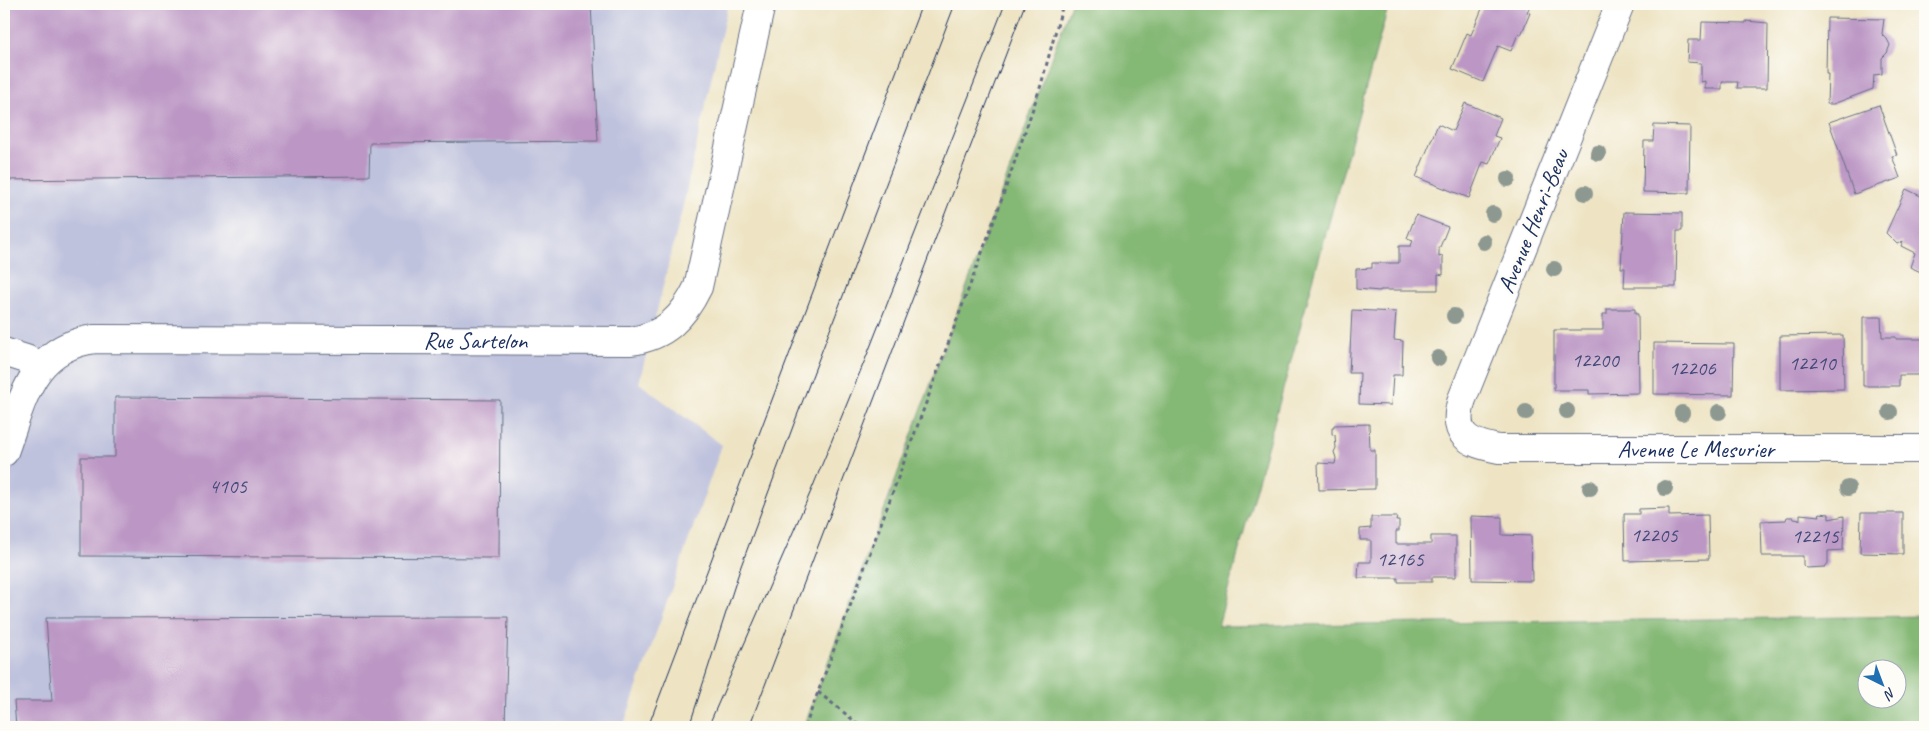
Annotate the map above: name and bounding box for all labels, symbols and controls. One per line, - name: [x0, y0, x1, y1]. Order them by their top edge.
- street label: Avenue Henri-Beau: [1490, 143, 1576, 297]
- street label: Rue Sartelon: [423, 325, 529, 356]
- house number: 12200: [1571, 347, 1620, 373]
- house number: 12210: [1788, 350, 1837, 376]
- house number: 12206: [1668, 355, 1716, 381]
- street label: Avenue Le Mesurier: [1617, 434, 1777, 464]
- house number: 4105: [209, 473, 248, 499]
- house number: 12205: [1630, 522, 1679, 548]
- house number: 12215: [1791, 523, 1840, 549]
- house number: 12165: [1376, 546, 1425, 572]
- north arrow: [1856, 658, 1906, 708]
- text: N: [1880, 684, 1899, 704]

